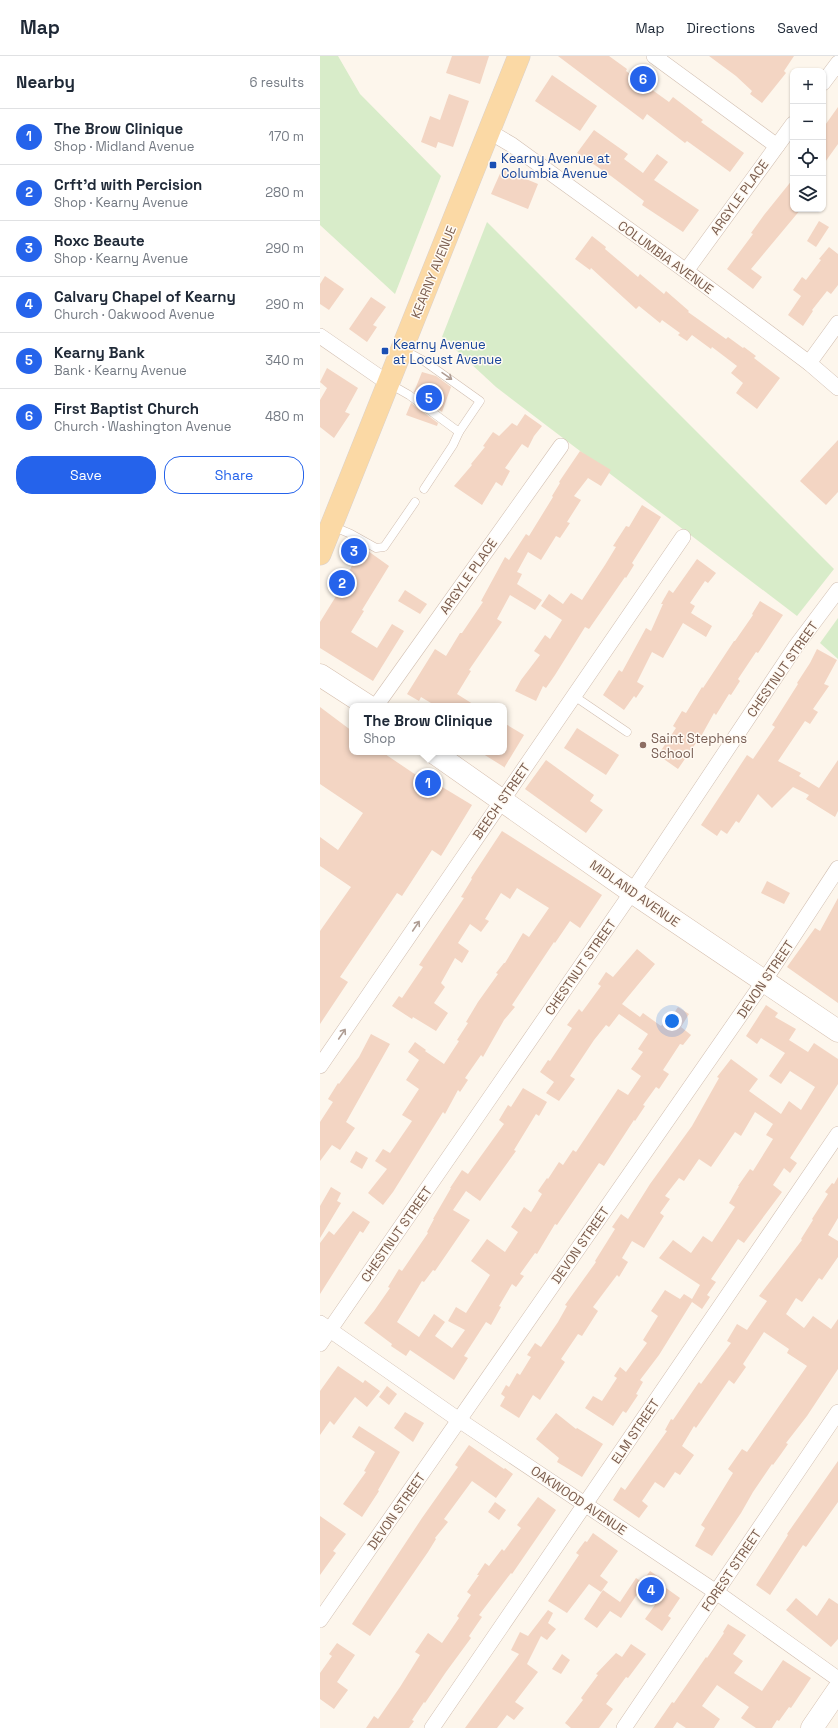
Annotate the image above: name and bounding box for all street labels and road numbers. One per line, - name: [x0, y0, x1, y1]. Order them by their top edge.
- street label: ARGYLE PLACE: [706, 156, 772, 238]
- street label: COLUMBIA AVENUE: [614, 217, 717, 298]
- street label: KEARNY AVENUE: [407, 223, 460, 321]
- street label: ARGYLE PLACE: [436, 535, 501, 618]
- street label: CHESTNUT STREET: [743, 618, 822, 720]
- street label: BEECH STREET: [469, 760, 534, 843]
- street label: MIDLAND AVENUE: [586, 856, 683, 931]
- street label: CHESTNUT STREET: [541, 916, 620, 1018]
- street label: DEVON STREET: [733, 937, 798, 1021]
- street label: CHESTNUT STREET: [357, 1183, 436, 1285]
- street label: DEVON STREET: [548, 1203, 613, 1287]
- street label: ELM STREET: [607, 1395, 664, 1467]
- street label: OAKWOOD AVENUE: [527, 1462, 630, 1539]
- street label: DEVON STREET: [364, 1469, 429, 1553]
- street label: FOREST STREET: [698, 1526, 765, 1614]

